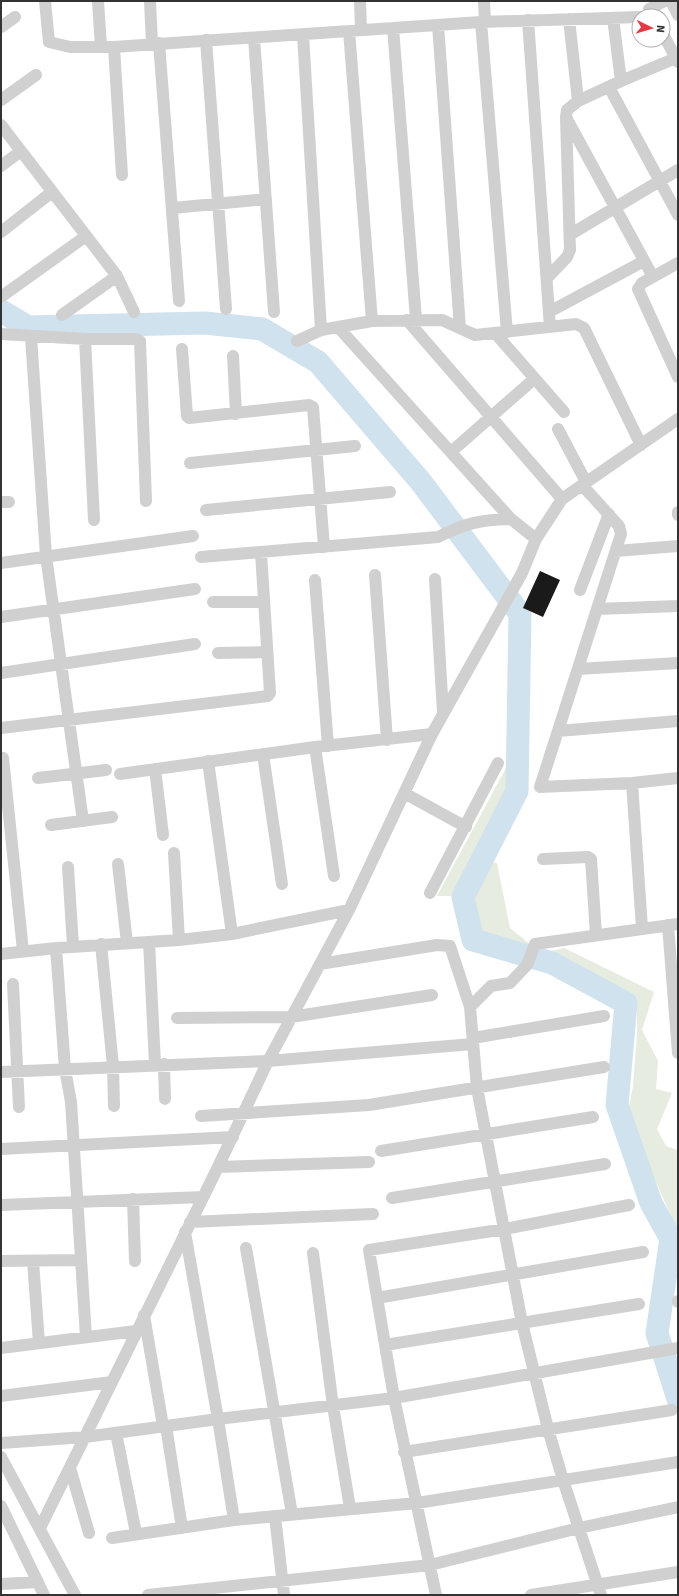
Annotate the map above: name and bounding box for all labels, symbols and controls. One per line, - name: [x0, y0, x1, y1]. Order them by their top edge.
- north arrow: [631, 8, 671, 48]
- text: N: [654, 24, 667, 33]

